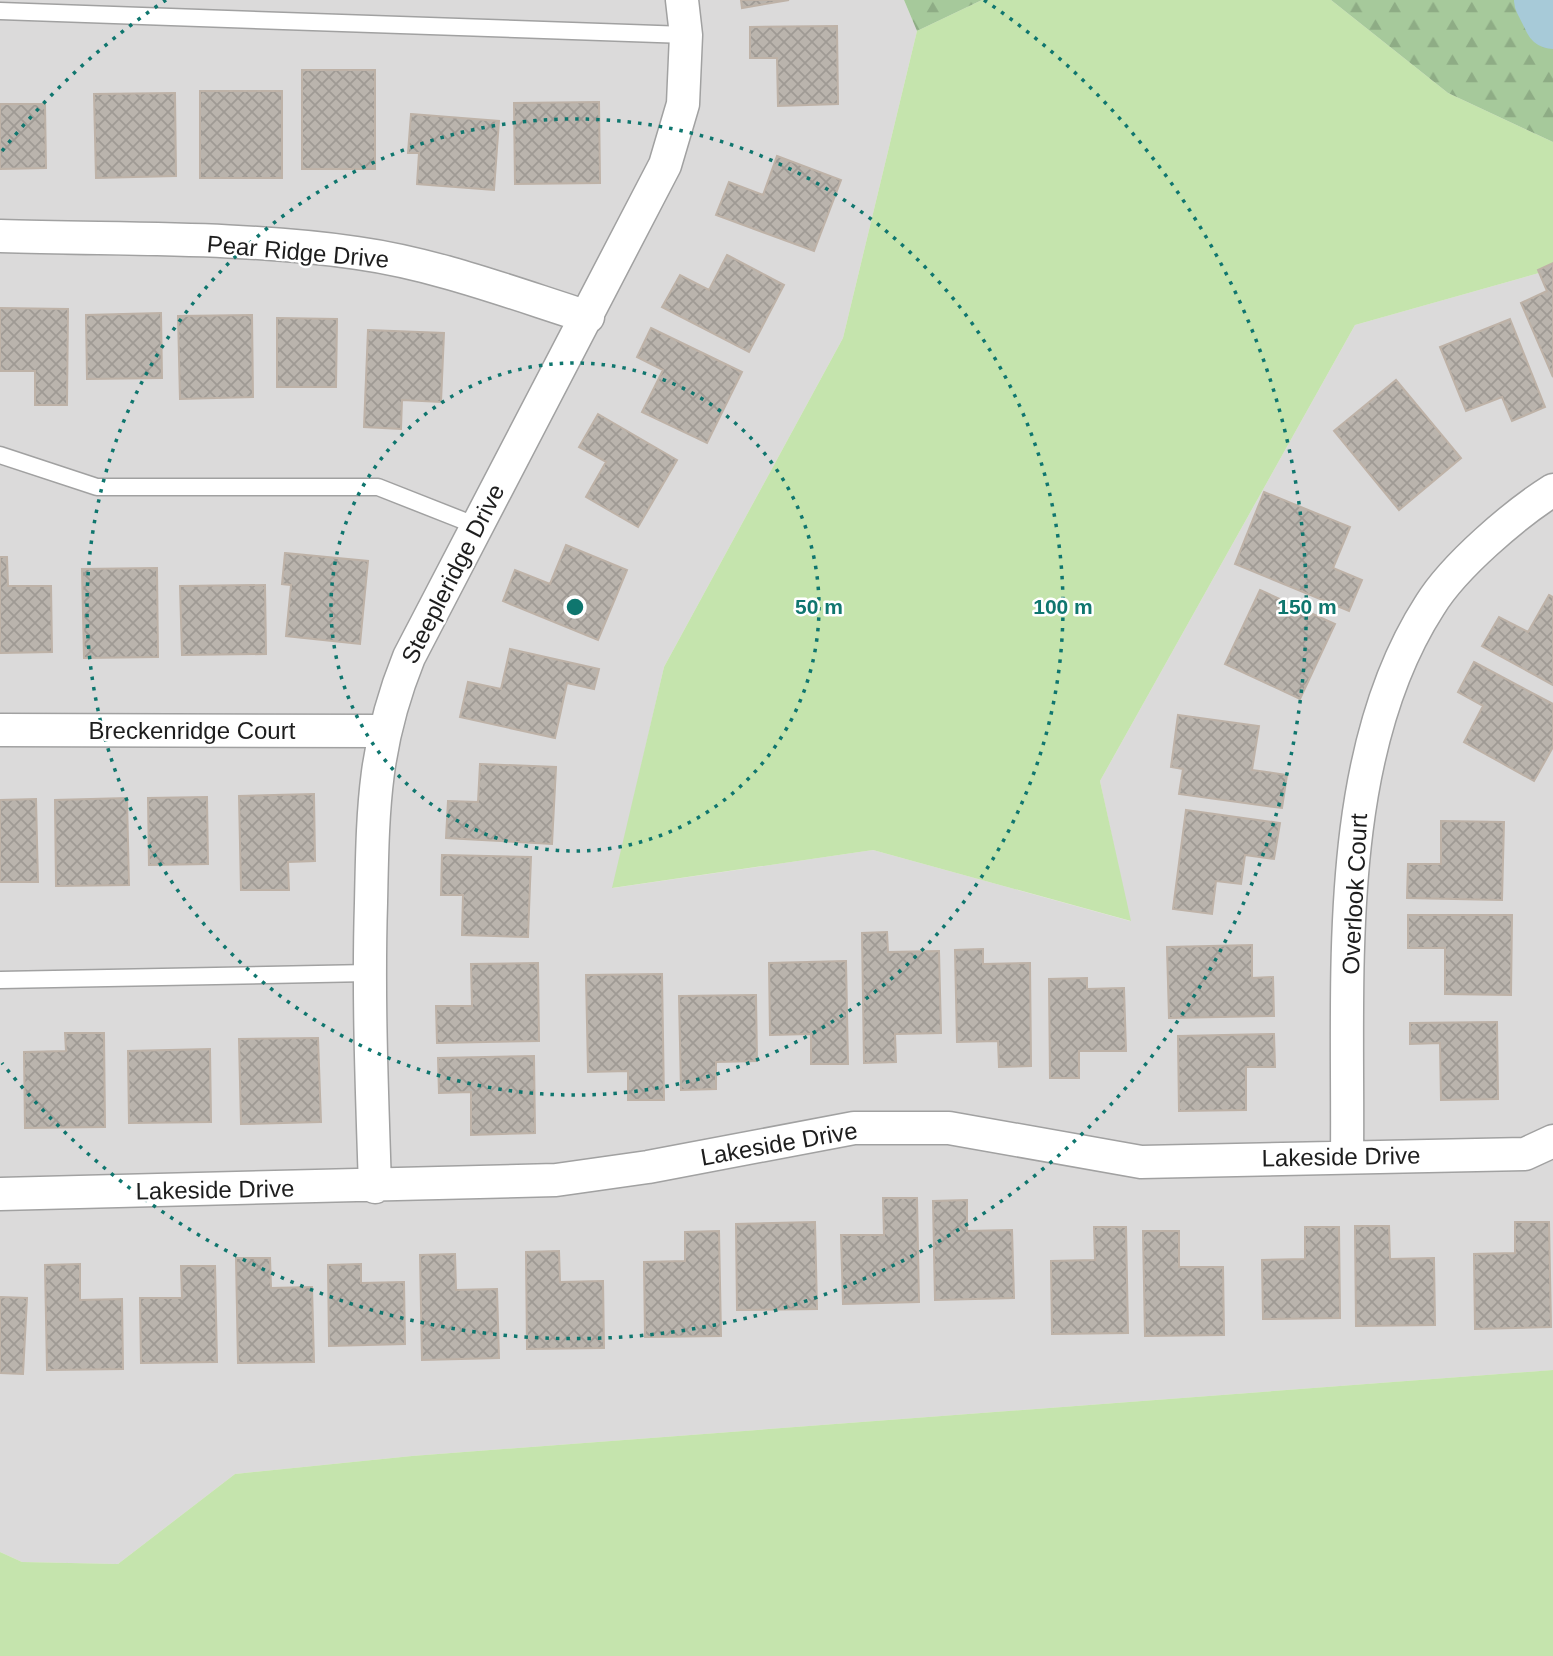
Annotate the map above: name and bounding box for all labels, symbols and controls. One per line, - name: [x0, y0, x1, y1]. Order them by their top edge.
- street label: Pear Ridge Drive: [206, 230, 390, 273]
- street label: Steepleridge Drive: [396, 480, 509, 668]
- centre of rings: [563, 595, 587, 619]
- text: 50 m: [795, 595, 843, 618]
- text: 100 m: [1033, 595, 1093, 618]
- text: 150 m: [1277, 595, 1337, 618]
- street label: Breckenridge Court: [89, 717, 296, 744]
- street label: Overlook Court: [1337, 812, 1372, 975]
- street label: Lakeside Drive: [698, 1116, 859, 1171]
- street label: Lakeside Drive: [1261, 1142, 1421, 1171]
- street label: Lakeside Drive: [135, 1175, 295, 1204]

